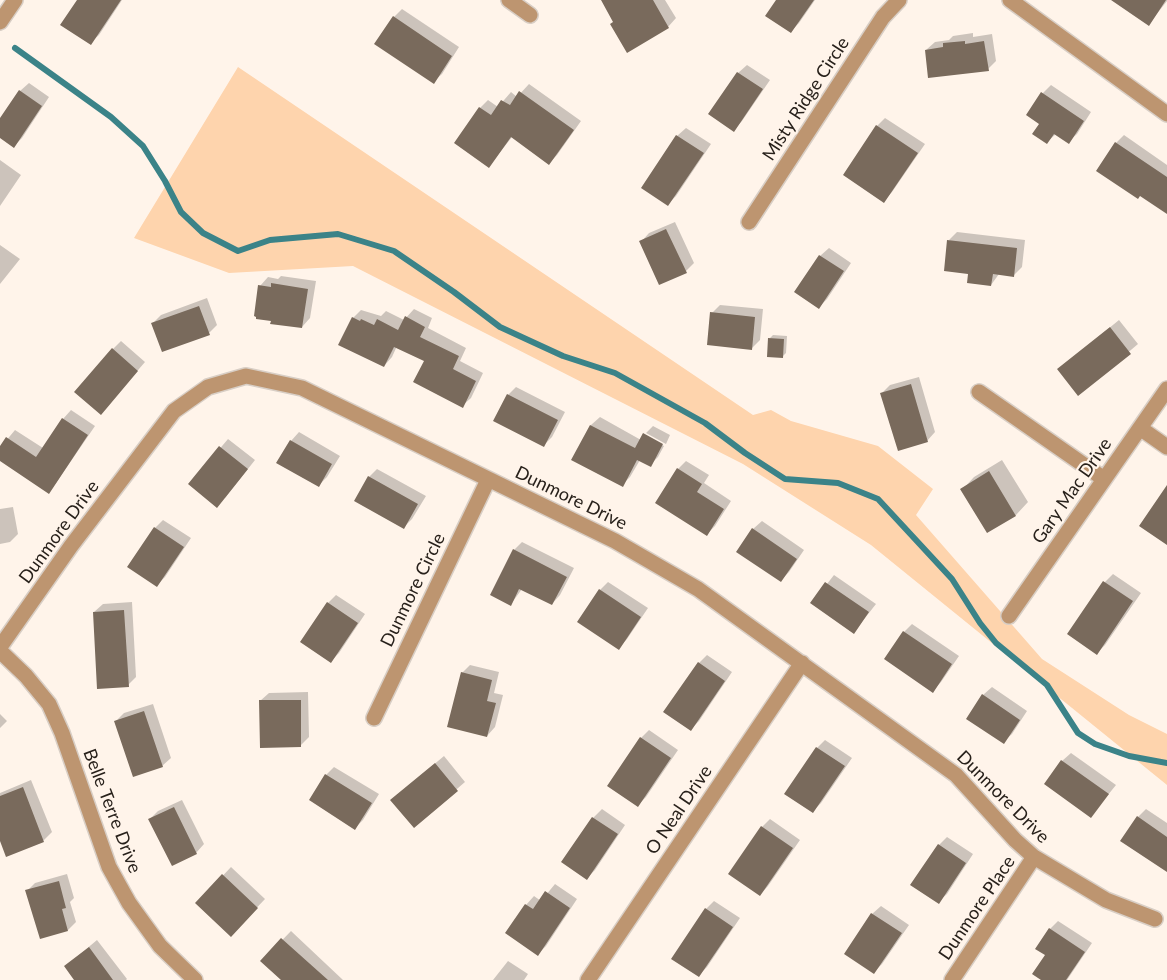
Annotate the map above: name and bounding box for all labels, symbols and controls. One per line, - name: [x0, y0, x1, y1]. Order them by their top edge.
- street label: Misty Ridge Circle: [758, 33, 854, 165]
- street label: Gary Mac Drive: [1028, 434, 1116, 548]
- street label: Dunmore Drive: [512, 462, 630, 534]
- street label: Dunmore Drive: [14, 476, 104, 588]
- street label: Dunmore Circle: [376, 530, 450, 650]
- street label: Belle Terre Drive: [78, 746, 146, 876]
- street label: Dunmore Drive: [952, 746, 1054, 848]
- street label: O Neal Drive: [641, 761, 717, 859]
- street label: Dunmore Place: [934, 852, 1020, 964]

